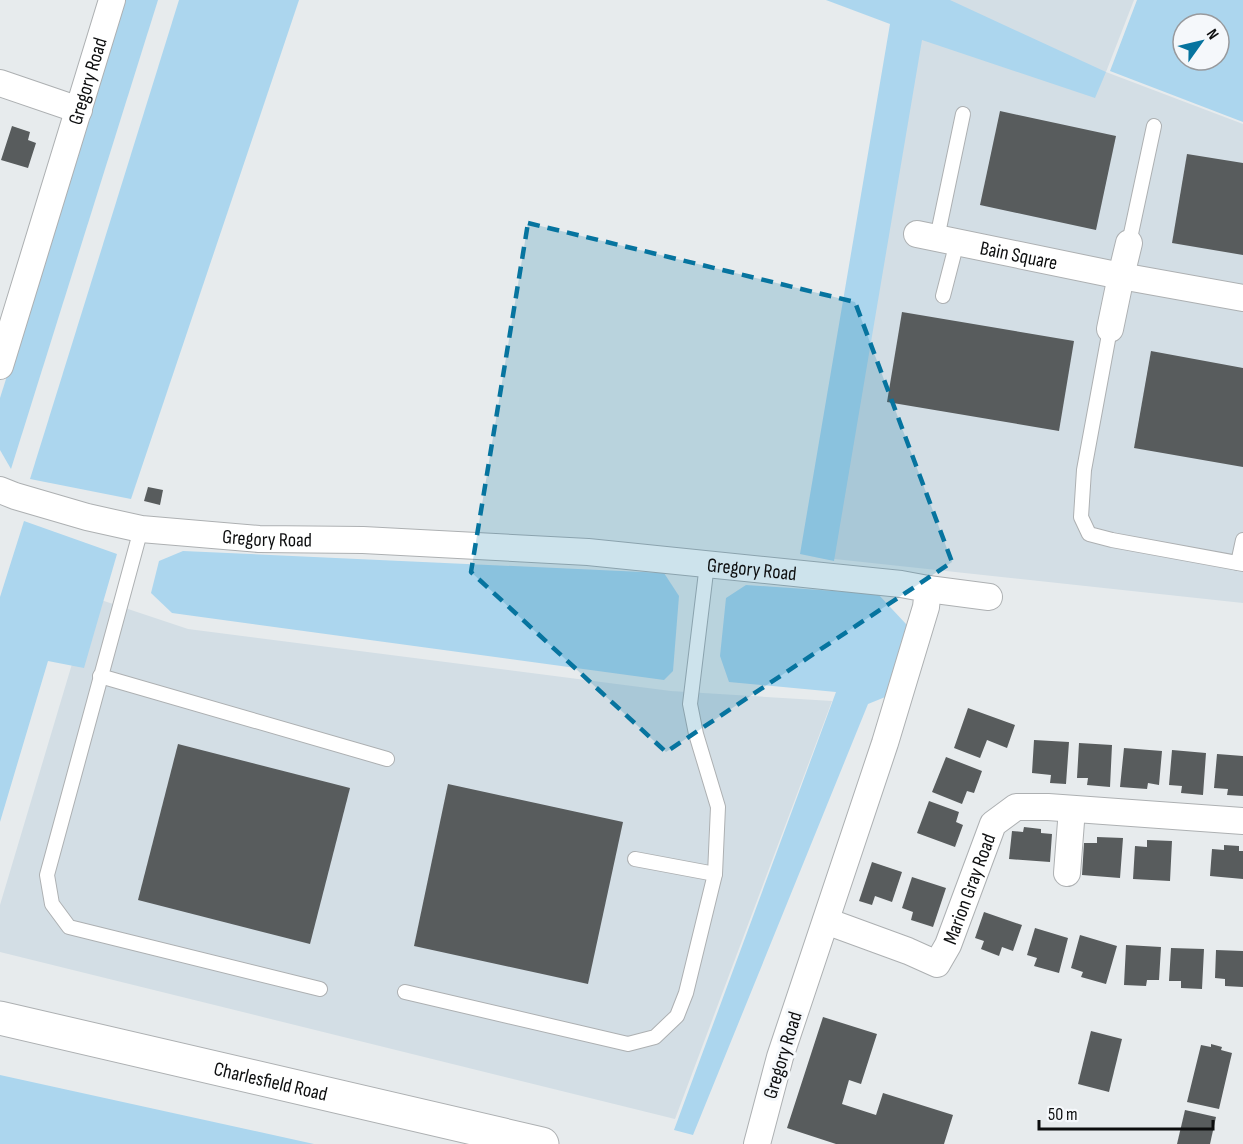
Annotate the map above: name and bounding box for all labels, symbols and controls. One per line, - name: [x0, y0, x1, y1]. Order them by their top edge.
- north arrow: [1171, 12, 1231, 72]
- text: N: [1202, 26, 1222, 43]
- street label: Gregory Road: [64, 35, 113, 128]
- street label: Bain Square: [978, 236, 1060, 276]
- street label: Gregory Road: [221, 525, 312, 553]
- street label: Gregory Road: [706, 553, 798, 586]
- street label: Marion Gray Road: [938, 830, 1001, 948]
- street label: Gregory Road: [758, 1009, 808, 1102]
- street label: Charlesfield Road: [211, 1057, 330, 1107]
- scale bar: [1039, 1093, 1213, 1131]
- text: 50 m: [1048, 1104, 1078, 1125]

